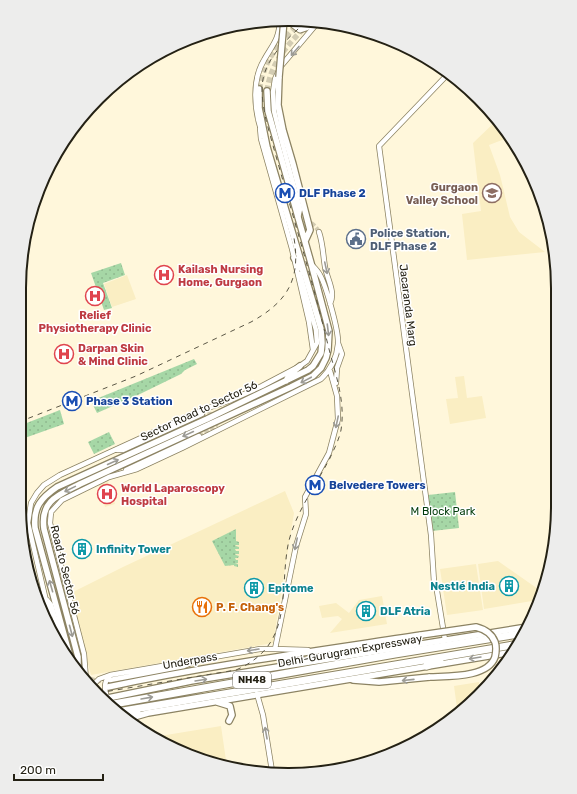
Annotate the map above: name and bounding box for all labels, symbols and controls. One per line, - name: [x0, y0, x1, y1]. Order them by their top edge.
- one-way arrow: [290, 46, 299, 56]
- place label: Gurgaon Valley School: [406, 181, 478, 207]
- metro station icon: DLF Phase 2: [274, 182, 296, 204]
- school or university icon: Gurgaon Valley School: [481, 182, 503, 204]
- place label: DLF Phase 2: [299, 187, 366, 200]
- place label: Police Station, DLF Phase 2: [370, 227, 450, 253]
- public building icon: Police Station, DLF Phase 2: [345, 228, 367, 250]
- one-way arrow: [323, 262, 331, 275]
- place label: Kailash Nursing Home, Gurgaon: [178, 263, 263, 289]
- street label: Jacaranda Marg: [397, 263, 419, 347]
- hospital icon: Kailash Nursing Home, Gurgaon: [153, 264, 175, 286]
- hospital icon: Relief Physiotherapy Clinic: [84, 285, 106, 307]
- place label: Relief Physiotherapy Clinic: [39, 309, 152, 335]
- one-way arrow: [324, 323, 332, 336]
- place label: Darpan Skin & Mind Clinic: [78, 342, 148, 368]
- hospital icon: Darpan Skin & Mind Clinic: [53, 343, 75, 365]
- one-way arrow: [300, 376, 312, 384]
- street label: Sector Road to Sector 56: [138, 378, 260, 444]
- metro station icon: Phase 3 Station: [61, 390, 83, 412]
- place label: Phase 3 Station: [86, 395, 173, 408]
- one-way arrow: [332, 416, 340, 429]
- one-way arrow: [182, 431, 194, 438]
- one-way arrow: [107, 458, 119, 465]
- metro station icon: Belvedere Towers: [304, 474, 326, 496]
- place label: Belvedere Towers: [329, 479, 426, 492]
- place label: World Laparoscopy Hospital: [121, 482, 225, 508]
- hospital icon: World Laparoscopy Hospital: [96, 483, 118, 505]
- one-way arrow: [64, 486, 76, 493]
- park label: M Block Park: [411, 505, 476, 518]
- street label: Road to Sector 56: [48, 524, 82, 616]
- one-way arrow: [292, 537, 300, 550]
- building icon: Infinity Tower: [71, 538, 93, 560]
- place label: Infinity Tower: [96, 543, 171, 556]
- building icon: Nestlé India: [498, 575, 520, 597]
- building icon: Epitome: [243, 577, 265, 599]
- one-way arrow: [47, 580, 55, 593]
- place label: Nestlé India: [430, 580, 495, 593]
- place label: Epitome: [268, 582, 314, 595]
- restaurant icon: P. F. Chang's: [191, 596, 213, 618]
- building icon: DLF Atria: [355, 600, 377, 622]
- place label: P. F. Chang's: [216, 601, 284, 614]
- place label: DLF Atria: [380, 605, 430, 618]
- one-way arrow: [68, 624, 75, 637]
- street label: Delhi-Gurugram Expressway: [277, 632, 423, 670]
- one-way arrow: [247, 646, 260, 654]
- street label: Underpass: [162, 650, 219, 672]
- one-way arrow: [469, 655, 482, 663]
- road number: NH48: [233, 672, 271, 688]
- one-way arrow: [194, 676, 207, 684]
- one-way arrow: [402, 676, 415, 683]
- one-way arrow: [140, 694, 153, 702]
- one-way arrow: [262, 726, 270, 739]
- scale bar: [14, 756, 103, 782]
- text: 200 m: [20, 763, 56, 777]

